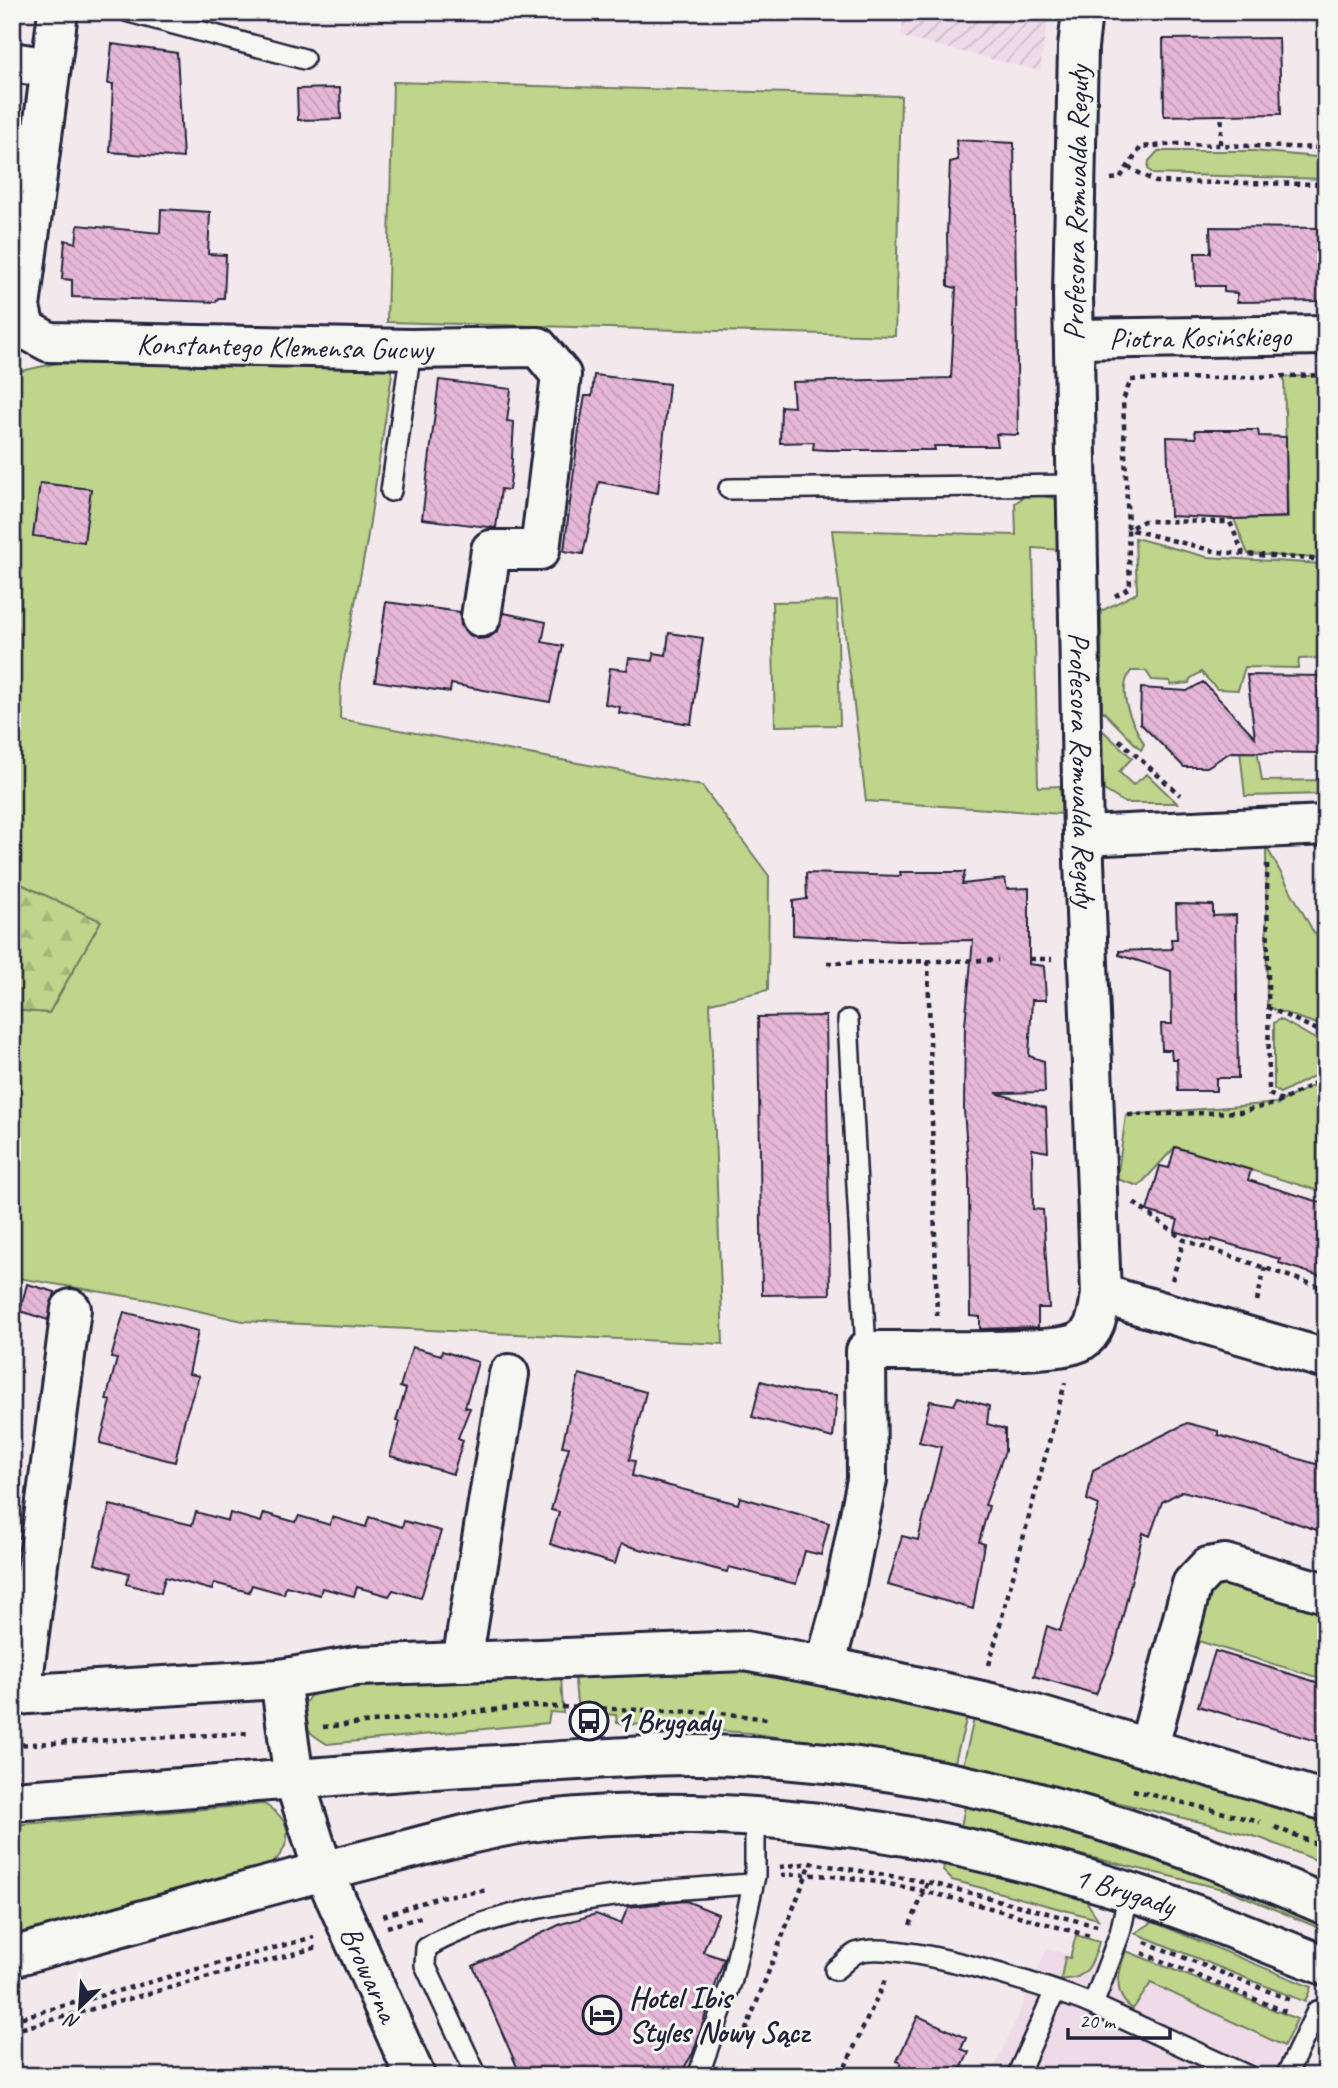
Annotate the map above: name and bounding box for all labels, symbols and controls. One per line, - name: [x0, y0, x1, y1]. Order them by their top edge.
- street label: Profesora Romualda Reguły: [1055, 62, 1097, 341]
- street label: Piotra Kosińskiego: [1109, 317, 1293, 357]
- street label: Konstantego Klemensa Gucwy: [136, 325, 436, 368]
- street label: Profesora Romualda Reguły: [1060, 632, 1105, 911]
- bus stop icon: 1 Brygady: [568, 1700, 610, 1742]
- place label: 1 Brygady: [616, 1702, 723, 1741]
- street label: 1 Brygady: [1070, 1858, 1182, 1925]
- street label: Browarna: [332, 1920, 409, 2030]
- north arrow: [46, 1972, 116, 2042]
- place label: Hotel Ibis Styles Nowy Sącz: [629, 1979, 812, 2052]
- hotel icon: Hotel Ibis Styles Nowy Sącz: [581, 1994, 623, 2036]
- scale bar: [1068, 1997, 1170, 2041]
- text: N: [60, 2007, 84, 2035]
- text: 20 m: [1079, 2008, 1117, 2034]

